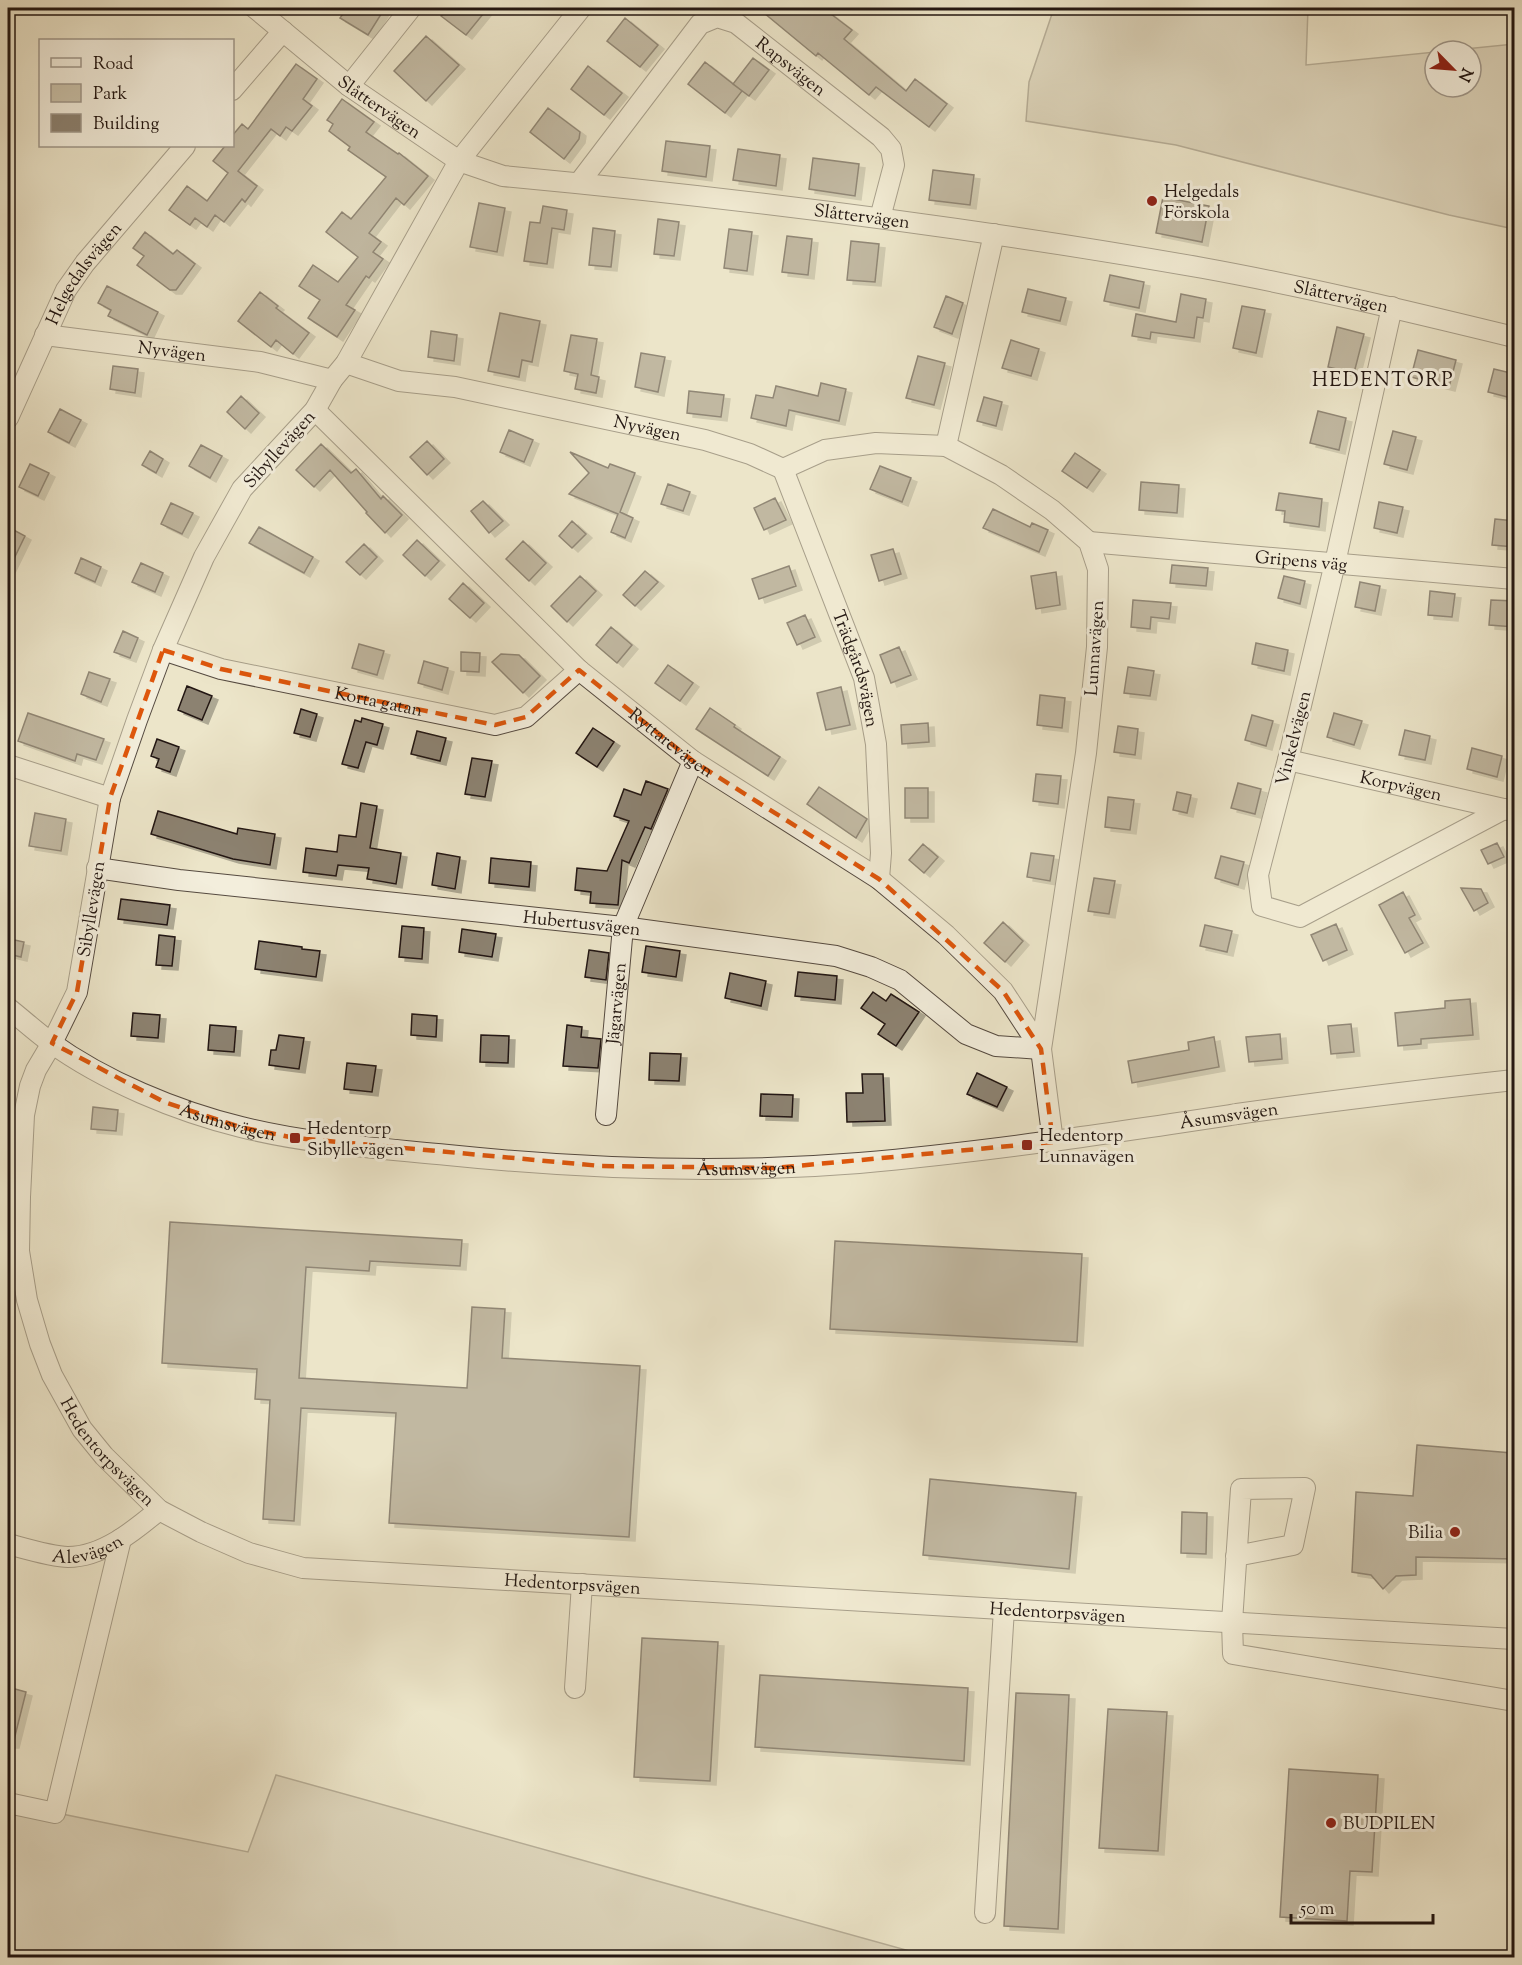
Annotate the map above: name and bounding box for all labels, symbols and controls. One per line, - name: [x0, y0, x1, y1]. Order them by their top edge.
- street label: Rapsvägen: [749, 32, 831, 104]
- legend: [39, 39, 234, 147]
- north arrow: [1423, 39, 1483, 99]
- text: Road: [93, 52, 133, 78]
- text: N: [1451, 64, 1477, 85]
- street label: Slåttervägen: [331, 70, 426, 147]
- text: Park: [93, 82, 128, 108]
- text: Building: [93, 112, 159, 138]
- place label: Helgedals Förskola: [1164, 180, 1239, 227]
- marker: Helgedals Förskola: [1145, 194, 1159, 208]
- street label: Slåttervägen: [812, 199, 912, 237]
- street label: Helgedalsvägen: [41, 217, 130, 330]
- street label: Slåttervägen: [1291, 275, 1391, 322]
- street label: Nyvägen: [136, 336, 208, 370]
- district label: HEDENTORP: [1312, 367, 1454, 396]
- street label: Sibyllevägen: [238, 405, 323, 495]
- street label: Nyvägen: [611, 410, 684, 450]
- street label: Gripens väg: [1254, 545, 1349, 579]
- street label: Lunnavägen: [1080, 599, 1112, 697]
- street label: Trädgårdsvägen: [824, 607, 884, 730]
- street label: Korta gatan: [332, 682, 425, 725]
- street label: Vinkelvägen: [1271, 688, 1319, 789]
- street label: Ryttarevägen: [622, 703, 718, 786]
- street label: Korpvägen: [1357, 766, 1445, 810]
- street label: Sibyllevägen: [73, 859, 113, 959]
- street label: Hubertusvägen: [521, 905, 642, 944]
- street label: Jägarvägen: [601, 961, 635, 1047]
- street label: Åsumsvägen: [1178, 1097, 1280, 1137]
- street label: Åsumsvägen: [175, 1098, 278, 1149]
- place label: Hedentorp Sibyllevägen: [307, 1117, 404, 1164]
- place label: Hedentorp Lunnavägen: [1039, 1124, 1135, 1171]
- marker: Hedentorp Sibyllevägen: [288, 1131, 302, 1145]
- marker: Hedentorp Lunnavägen: [1020, 1138, 1034, 1152]
- street label: Åsumsvägen: [697, 1156, 797, 1184]
- street label: Hedentorpsvägen: [52, 1393, 160, 1514]
- place label: Bilia: [1408, 1521, 1443, 1547]
- marker: Bilia: [1448, 1525, 1462, 1539]
- street label: Alevägen: [50, 1529, 129, 1572]
- street label: Hedentorpsvägen: [503, 1569, 642, 1603]
- street label: Hedentorpsvägen: [989, 1597, 1127, 1631]
- place label: BUDPILEN: [1343, 1812, 1435, 1838]
- marker: BUDPILEN: [1324, 1816, 1338, 1830]
- scale bar: [1291, 1887, 1434, 1925]
- text: 50 m: [1299, 1897, 1335, 1923]

